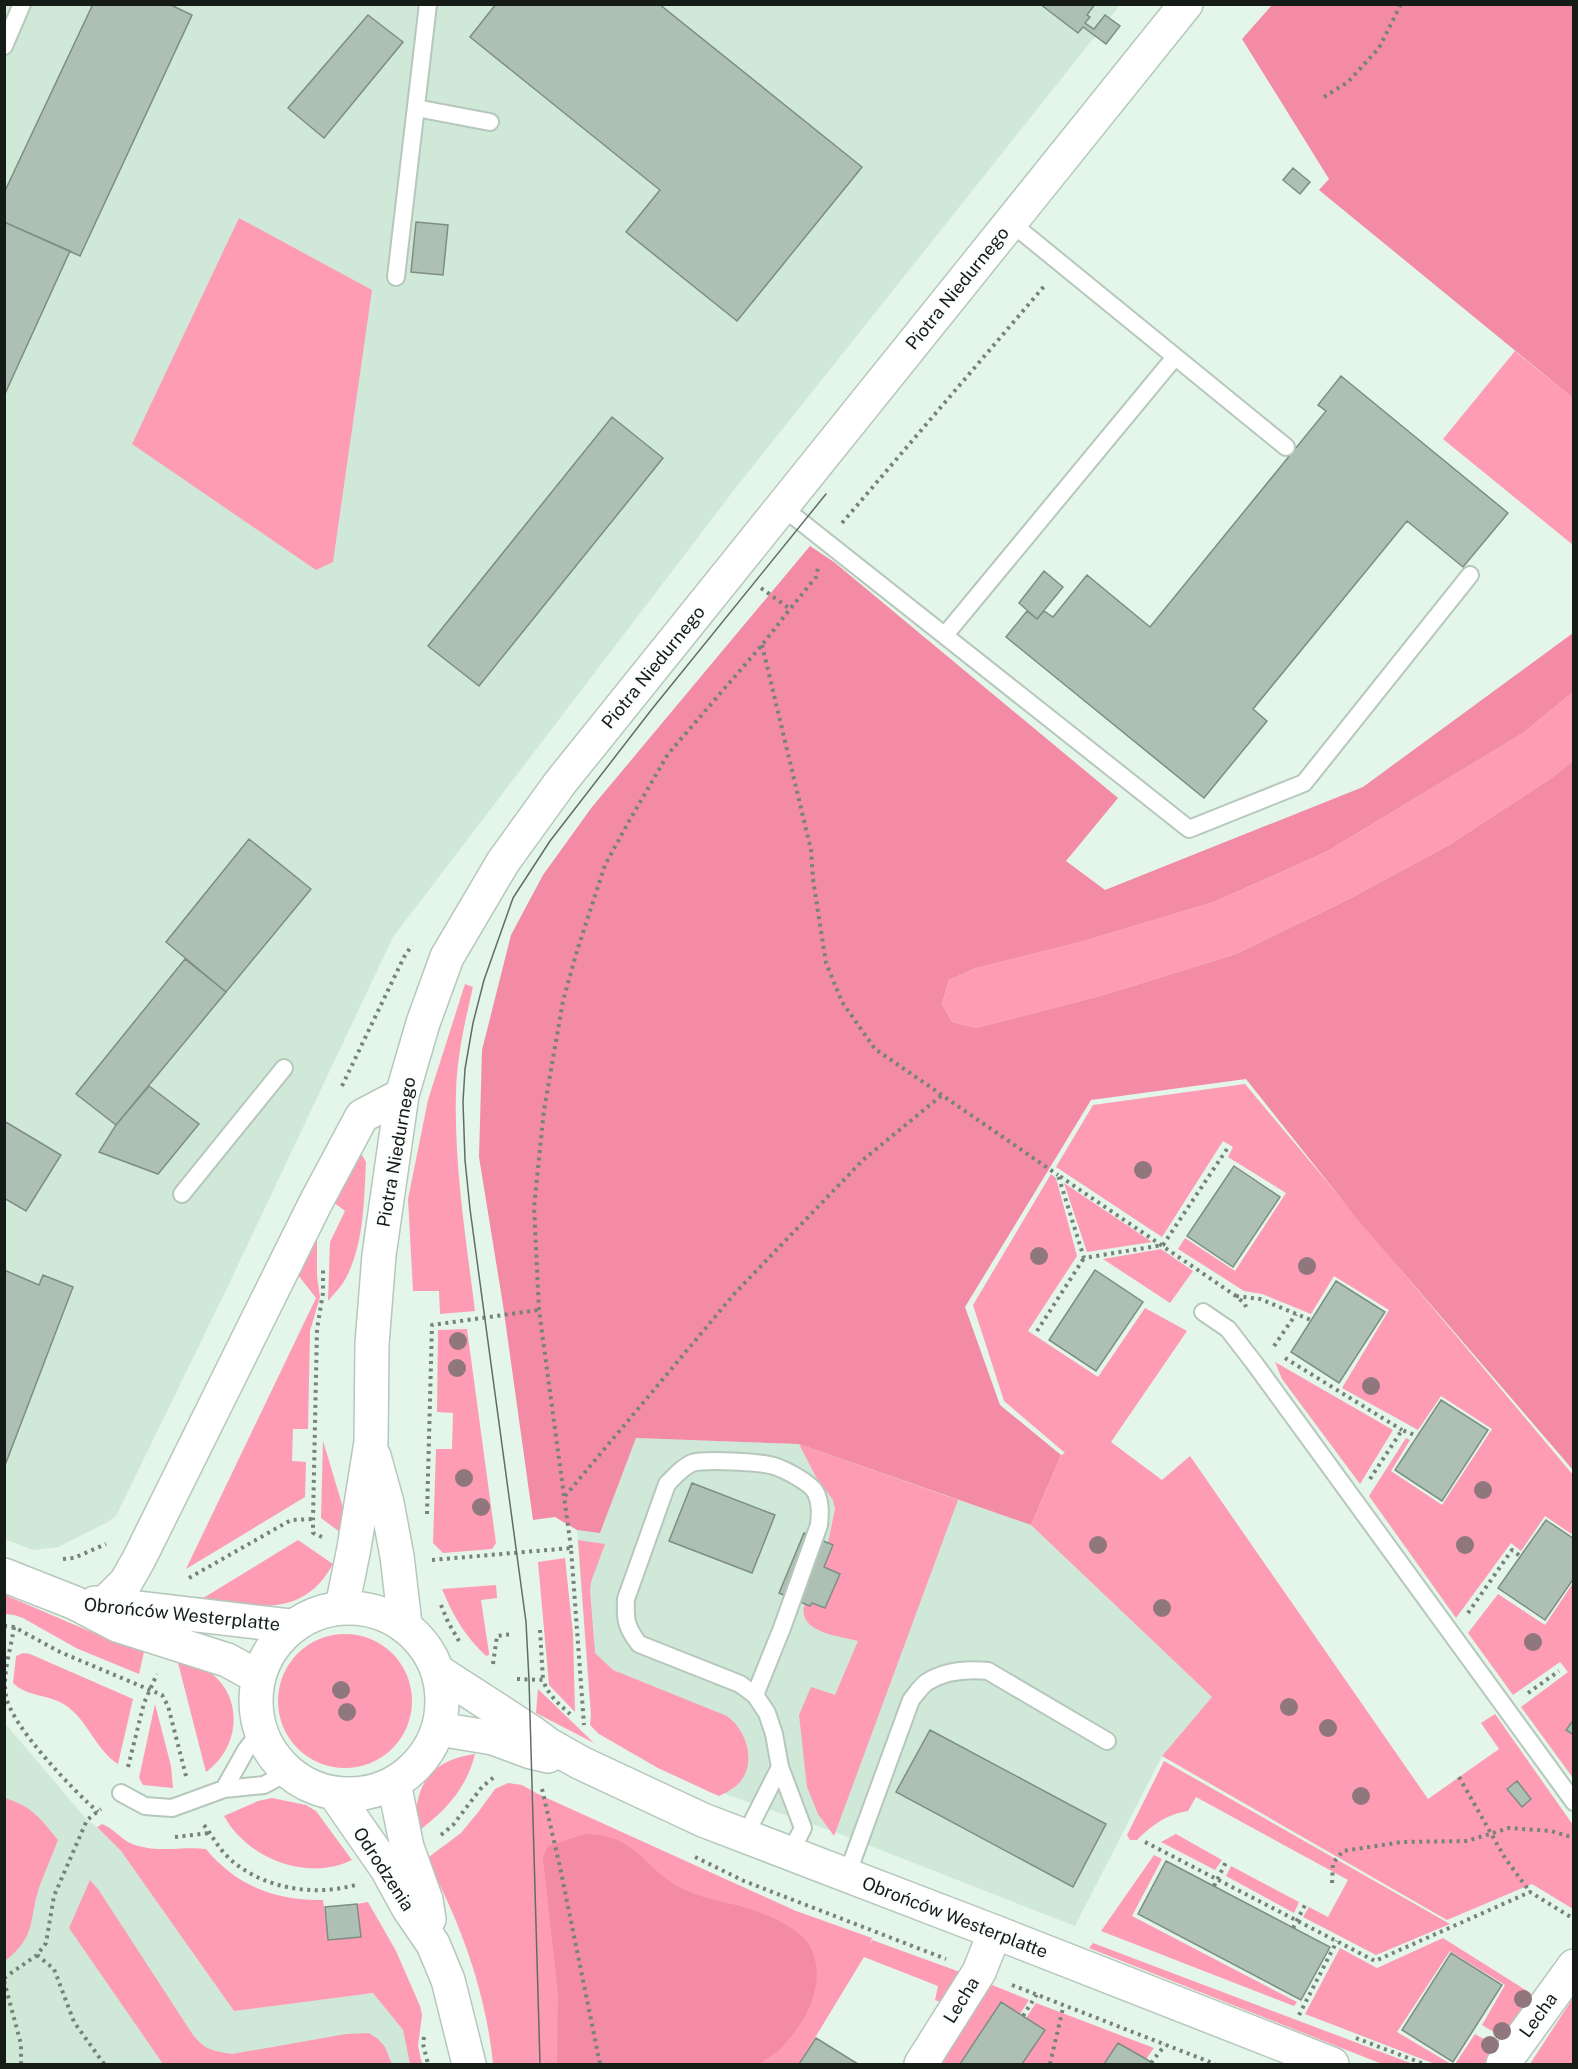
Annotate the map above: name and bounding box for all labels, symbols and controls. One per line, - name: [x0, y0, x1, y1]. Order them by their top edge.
- street label: Piotra Niedurnego: [901, 222, 1013, 354]
- street label: Piotra Niedurnego: [597, 601, 709, 733]
- street label: Piotra Niedurnego: [372, 1075, 420, 1229]
- street label: Obrońców Westerplatte: [83, 1593, 281, 1635]
- street label: Odrodzenia: [349, 1823, 419, 1915]
- street label: Obrońców Westerplatte: [859, 1872, 1051, 1962]
- street label: Lecha: [939, 1973, 983, 2027]
- street label: Lecha: [1515, 1989, 1561, 2041]

